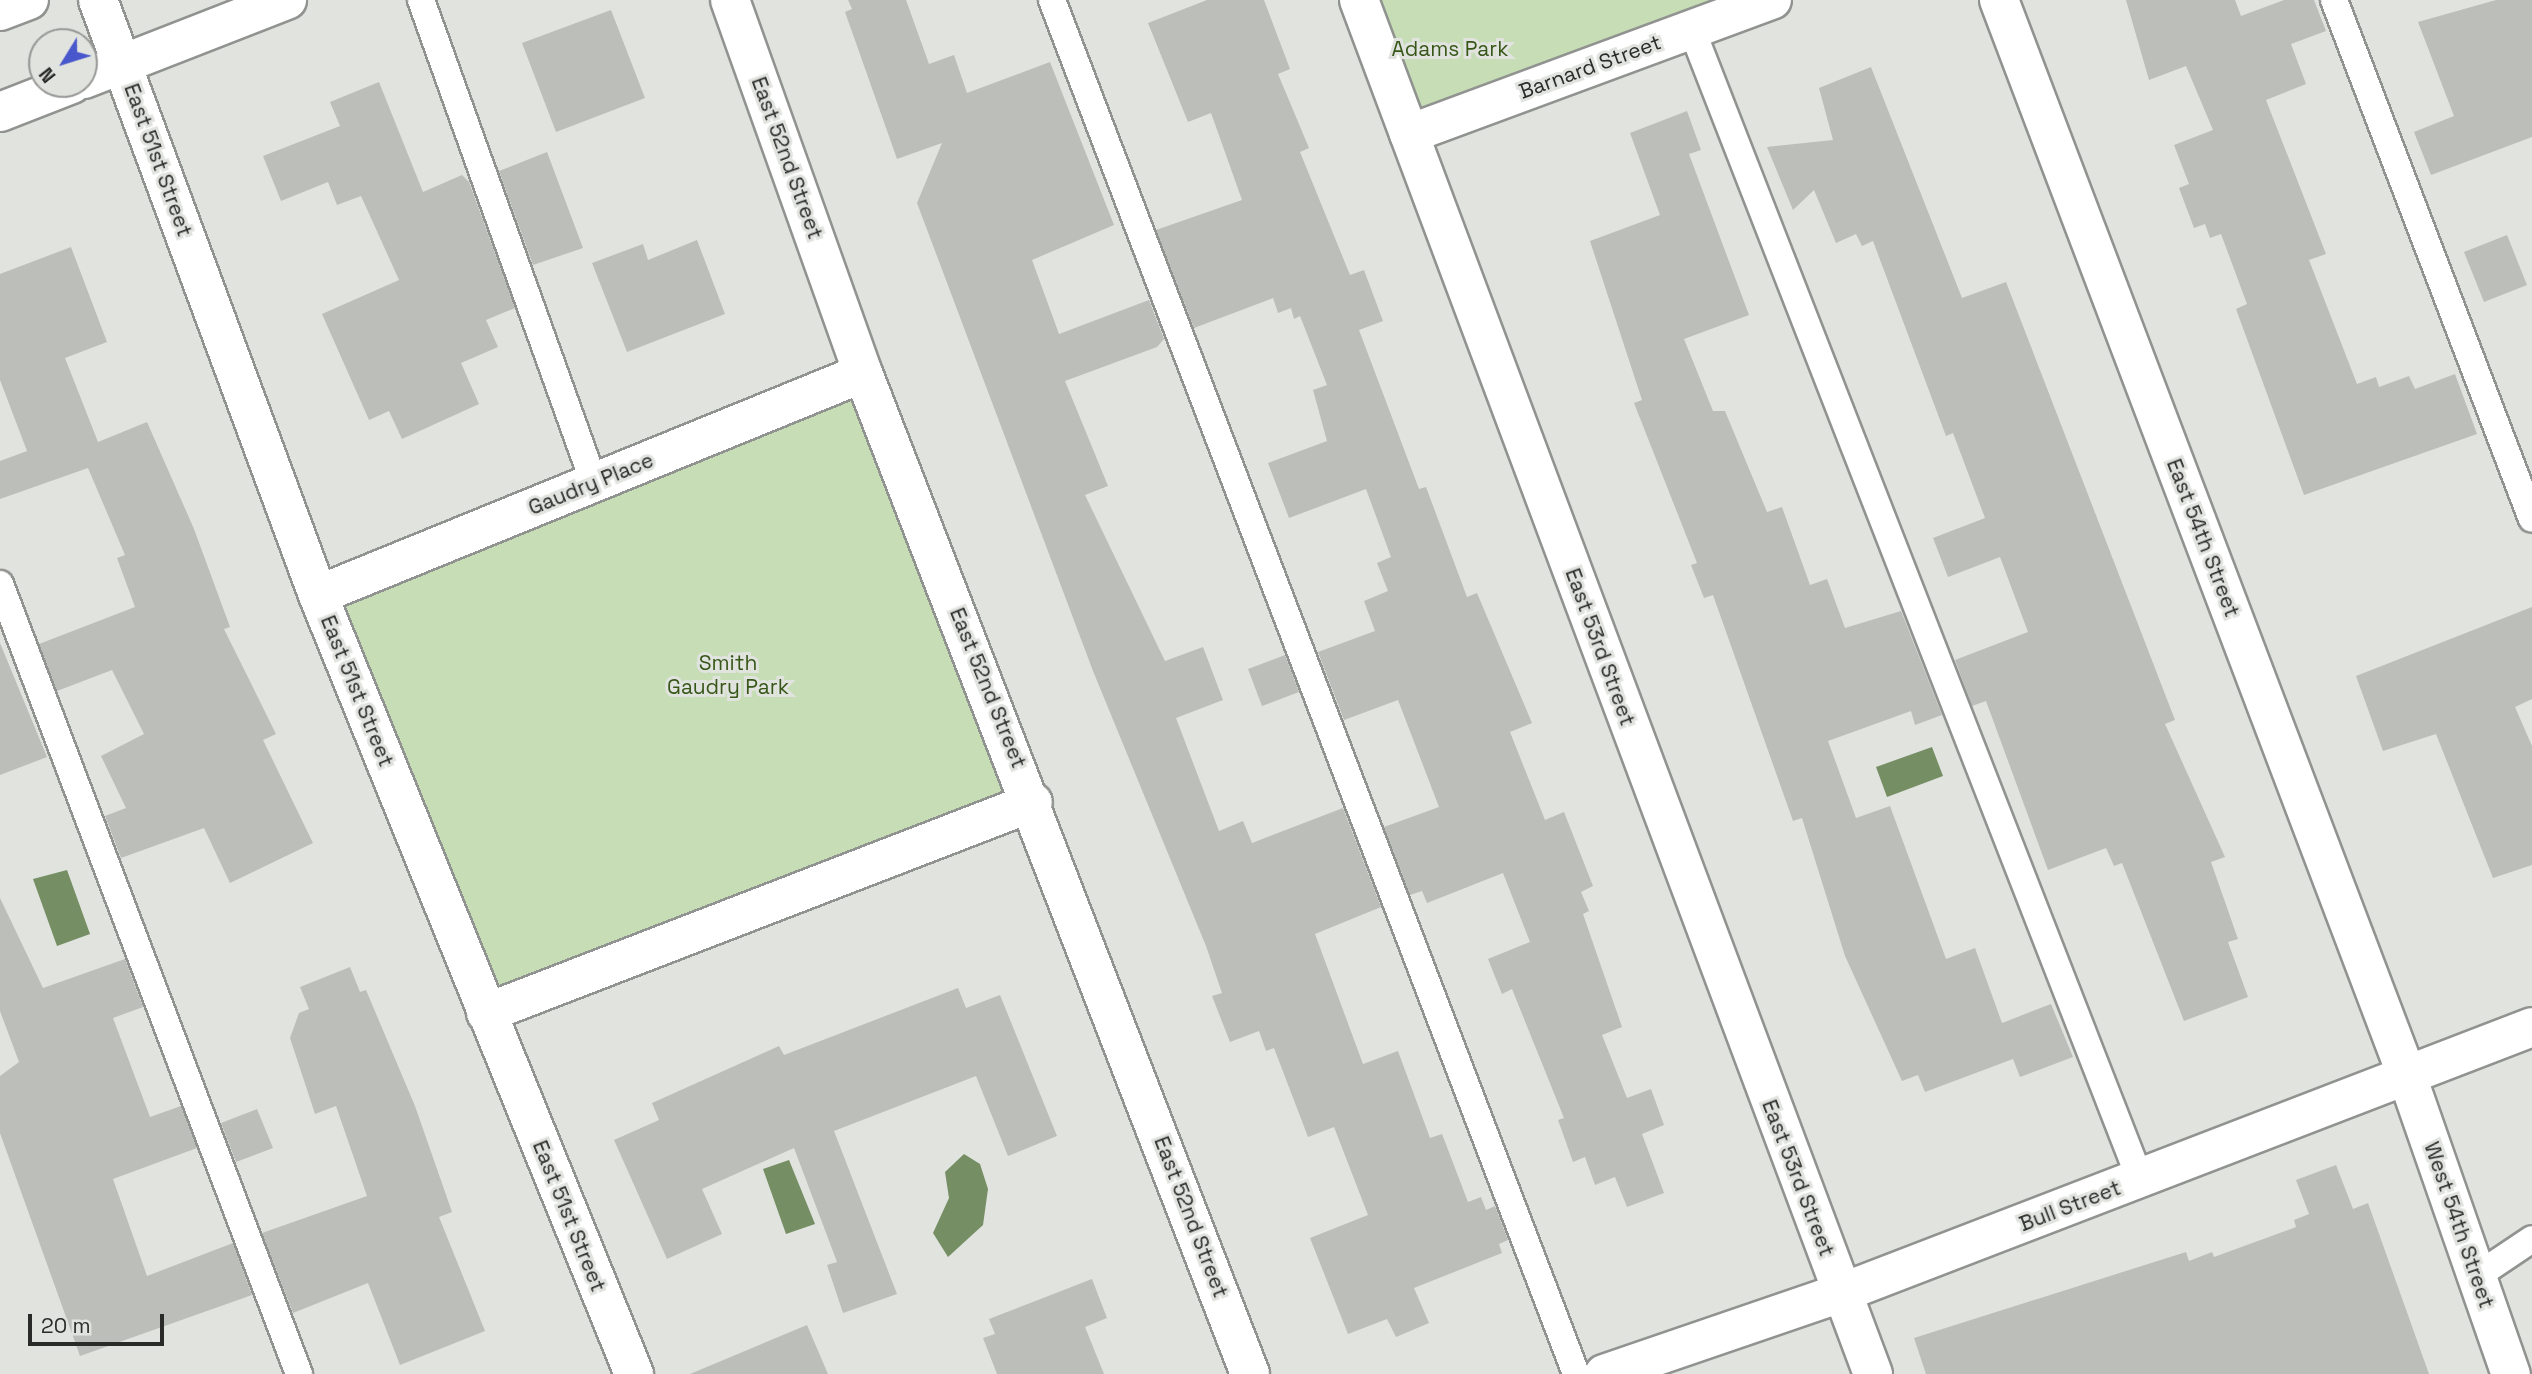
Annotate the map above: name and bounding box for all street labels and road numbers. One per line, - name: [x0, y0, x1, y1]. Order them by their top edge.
- street label: Barnard Street: [1515, 30, 1665, 104]
- street label: East 52nd Street: [746, 73, 828, 243]
- street label: East 51st Street: [119, 80, 197, 240]
- street label: Gaudry Place: [525, 447, 657, 521]
- street label: East 54th Street: [2161, 455, 2245, 621]
- street label: East 53rd Street: [1560, 565, 1640, 729]
- street label: East 52nd Street: [944, 604, 1032, 772]
- street label: East 51st Street: [315, 612, 399, 770]
- street label: East 53rd Street: [1757, 1096, 1839, 1260]
- street label: East 52nd Street: [1149, 1133, 1233, 1301]
- street label: East 51st Street: [527, 1137, 611, 1295]
- street label: West 54th Street: [2419, 1139, 2499, 1311]
- street label: Bull Street: [2016, 1175, 2124, 1237]

